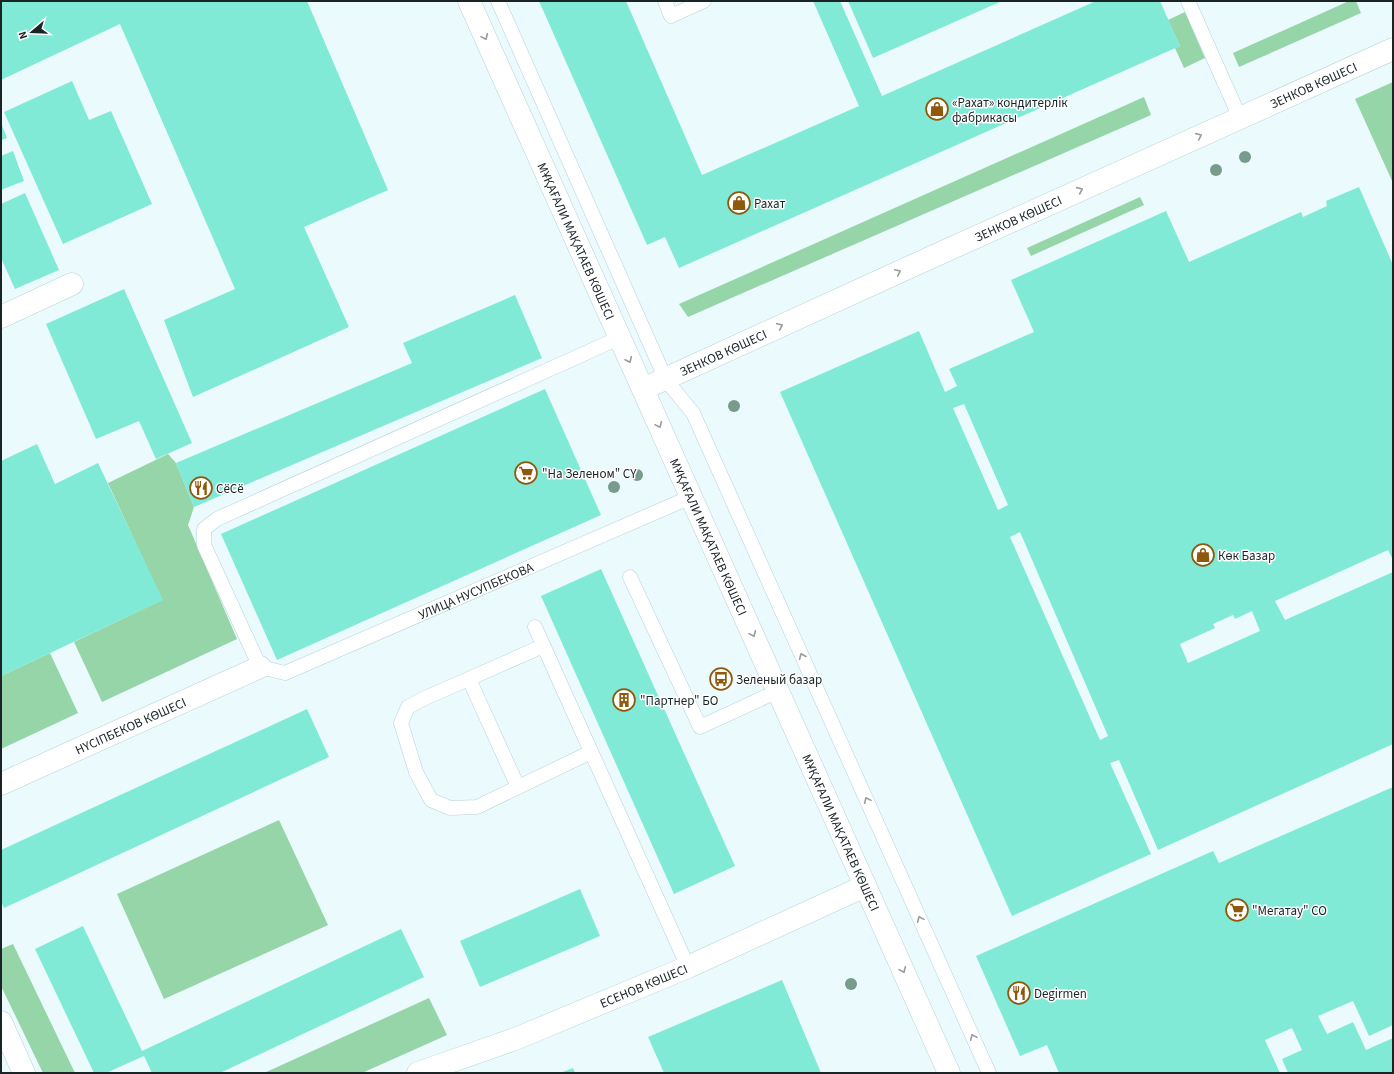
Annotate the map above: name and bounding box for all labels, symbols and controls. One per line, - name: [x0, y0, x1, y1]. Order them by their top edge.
- north arrow: [12, 12, 52, 52]
- text: N: [15, 29, 31, 41]
- one-way arrow: [480, 32, 488, 40]
- street label: ЗЕНКОВ КӨШЕСІ: [1267, 58, 1360, 113]
- place label: «Рахат» кондитерлік фабрикасы: [952, 94, 1068, 127]
- shop icon: «Рахат» кондитерлік фабрикасы: [924, 96, 950, 122]
- one-way arrow: [1194, 133, 1202, 141]
- street label: МҰҚАҒАЛИ МАҚАТАЕВ КӨШЕСІ: [533, 160, 619, 323]
- one-way arrow: [1077, 186, 1084, 194]
- shop icon: Рахат: [726, 190, 752, 216]
- street label: ЗЕНКОВ КӨШЕСІ: [972, 192, 1065, 247]
- place label: Рахат: [754, 195, 785, 213]
- one-way arrow: [894, 269, 901, 277]
- one-way arrow: [776, 323, 783, 331]
- street label: ЗЕНКОВ КӨШЕСІ: [677, 326, 770, 381]
- one-way arrow: [624, 355, 632, 363]
- one-way arrow: [654, 422, 662, 429]
- street label: МҰҚАҒАЛИ МАҚАТАЕВ КӨШЕСІ: [665, 456, 751, 619]
- supermarket icon: "На Зеленом" СҮ: [513, 460, 539, 486]
- place label: "На Зеленом" СҮ: [542, 465, 637, 483]
- restaurant icon: СёСё: [188, 475, 214, 501]
- place label: СёСё: [216, 480, 244, 498]
- shop icon: Көк Базар: [1190, 542, 1216, 568]
- place label: Көк Базар: [1218, 547, 1275, 565]
- street label: УЛИЦА НУСУПБЕКОВА: [416, 558, 537, 624]
- one-way arrow: [748, 631, 756, 638]
- one-way arrow: [799, 653, 807, 661]
- bus stop icon: Зеленый базар: [708, 666, 734, 692]
- place label: Зеленый базар: [736, 671, 822, 689]
- building icon: "Партнер" БО: [611, 687, 637, 713]
- place label: "Партнер" БО: [640, 692, 718, 710]
- street label: НҮСІПБЕКОВ КӨШЕСІ: [73, 694, 189, 759]
- street label: МҰҚАҒАЛИ МАҚАТАЕВ КӨШЕСІ: [797, 751, 883, 914]
- one-way arrow: [864, 797, 872, 805]
- supermarket icon: "Мегатау" СО: [1224, 897, 1250, 923]
- place label: "Мегатау" СО: [1252, 902, 1327, 920]
- one-way arrow: [917, 915, 925, 923]
- street label: ЕСЕНОВ КӨШЕСІ: [597, 960, 691, 1013]
- one-way arrow: [898, 966, 906, 974]
- restaurant icon: Degirmen: [1006, 980, 1032, 1006]
- place label: Degirmen: [1034, 985, 1087, 1003]
- one-way arrow: [970, 1034, 978, 1042]

